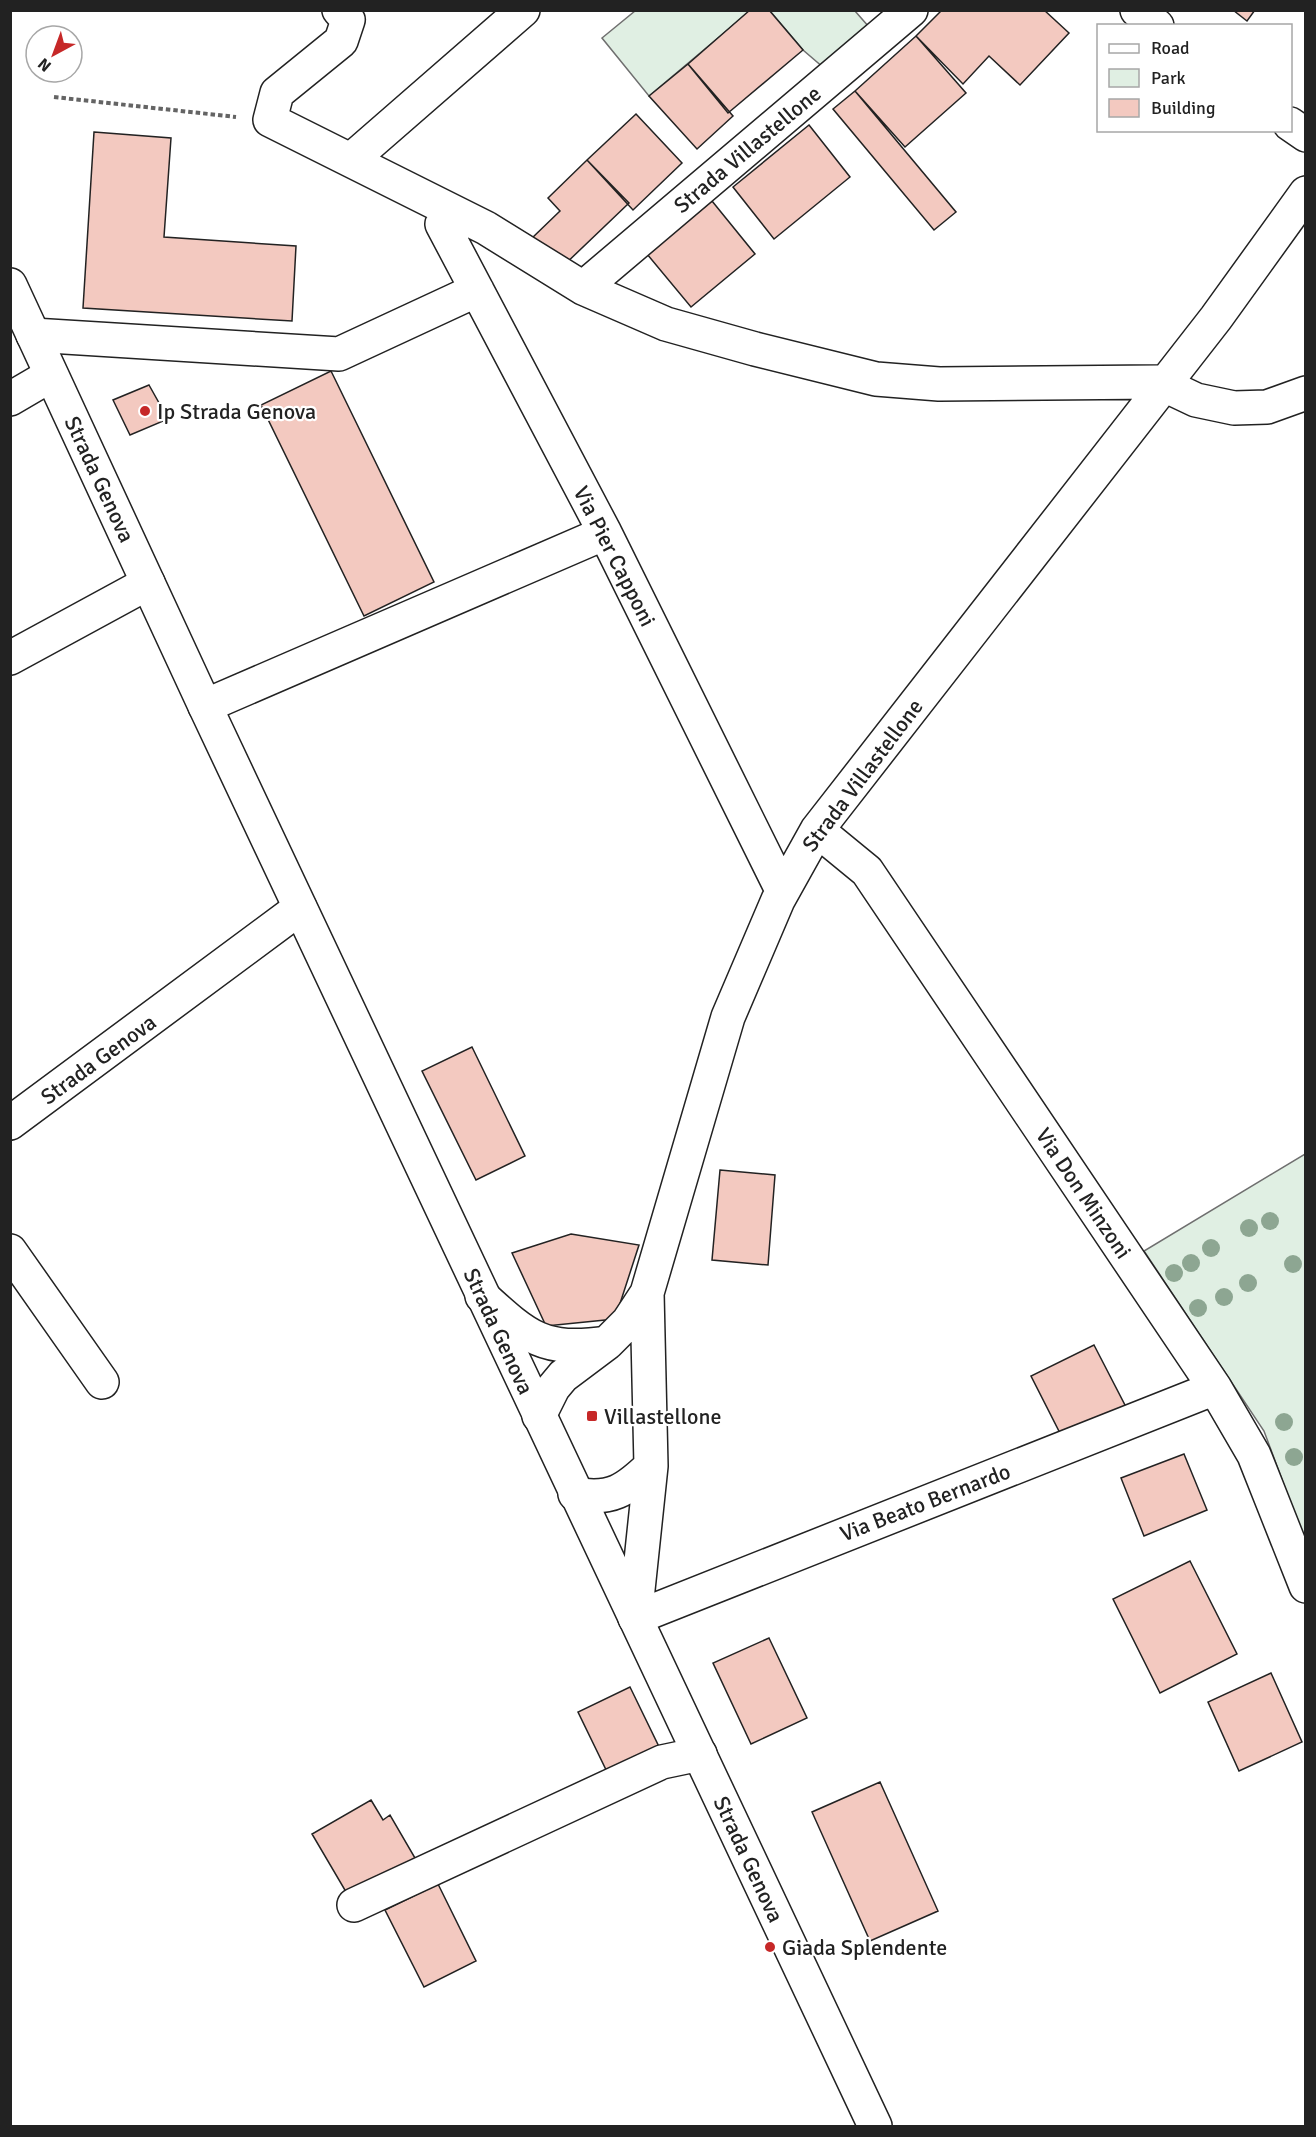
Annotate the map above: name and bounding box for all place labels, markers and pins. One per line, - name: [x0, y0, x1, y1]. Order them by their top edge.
- place label: Ip Strada Genova: [157, 398, 316, 425]
- marker: Ip Strada Genova: [138, 404, 152, 418]
- place label: Villastellone: [604, 1403, 722, 1430]
- marker: Villastellone: [585, 1409, 599, 1423]
- place label: Giada Splendente: [782, 1934, 947, 1961]
- marker: Giada Splendente: [763, 1940, 777, 1954]

